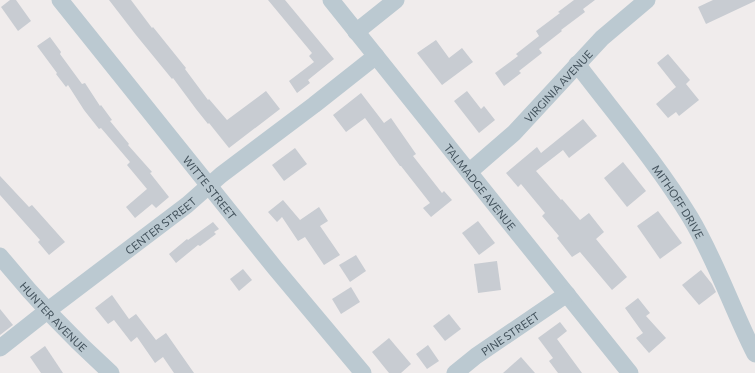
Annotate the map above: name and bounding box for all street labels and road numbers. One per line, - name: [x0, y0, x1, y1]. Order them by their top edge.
- street label: VIRGINIA AVENUE: [521, 47, 594, 125]
- street label: TALMADGE AVENUE: [442, 141, 519, 232]
- street label: WITTE STREET: [181, 153, 240, 222]
- street label: MITHOFF DRIVE: [650, 162, 707, 240]
- street label: CENTER STREET: [122, 194, 199, 256]
- street label: HUNTER AVENUE: [18, 279, 90, 354]
- street label: PINE STREET: [478, 308, 542, 357]

